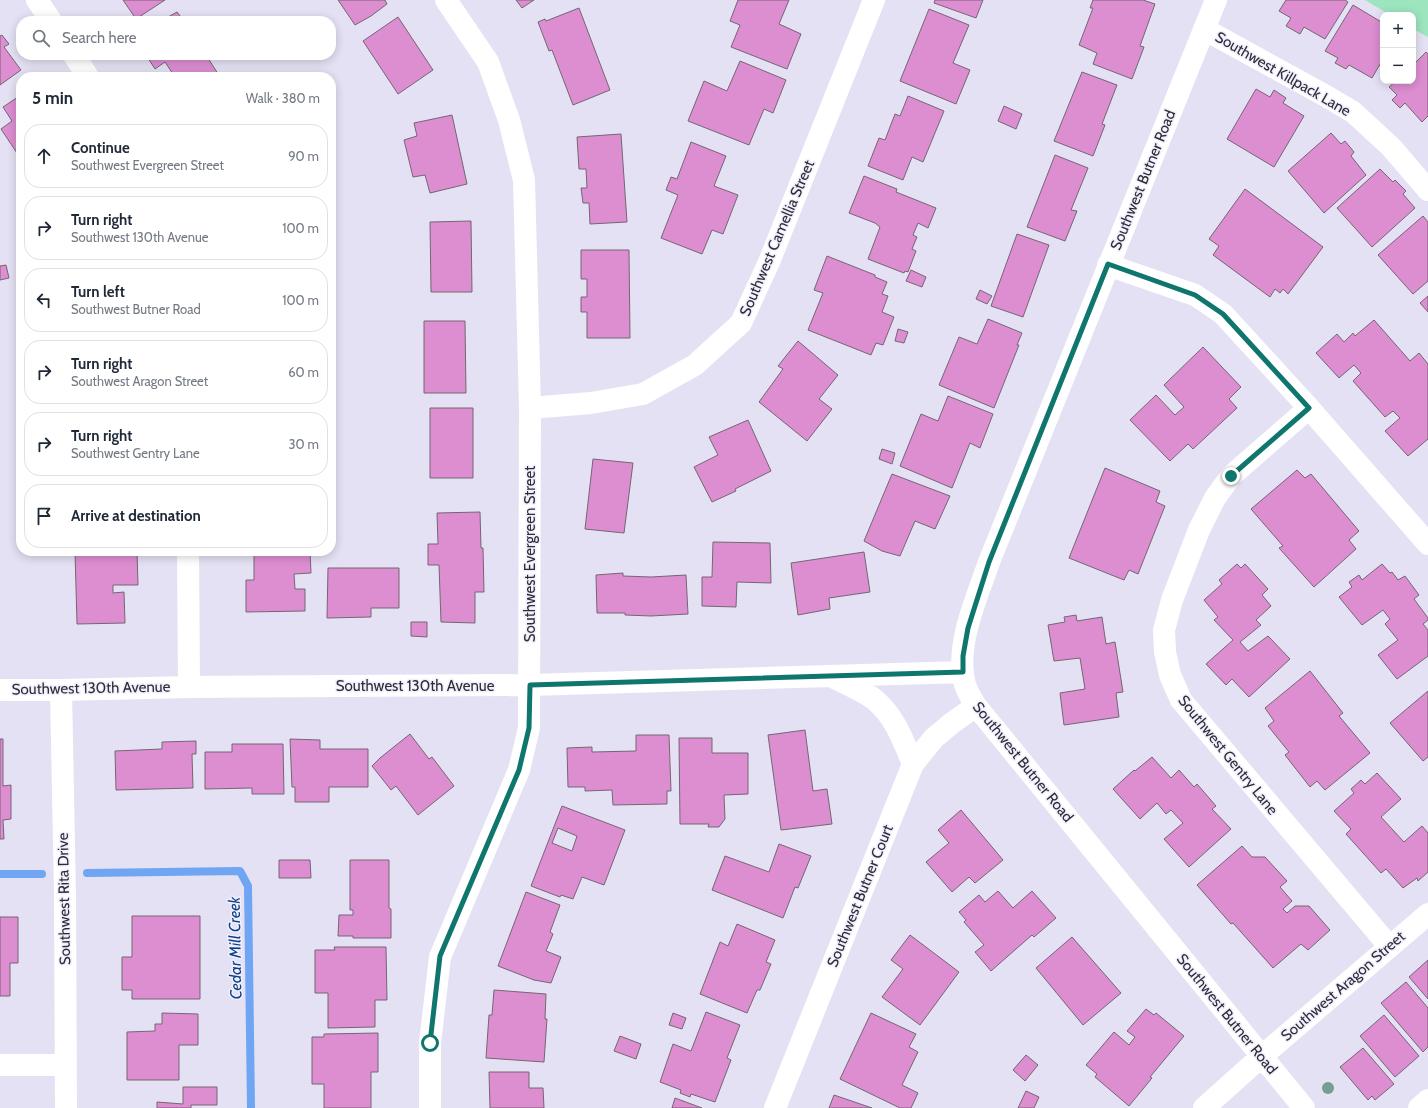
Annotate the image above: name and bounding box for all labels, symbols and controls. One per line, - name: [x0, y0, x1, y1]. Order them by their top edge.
- map controls: [1380, 12, 1416, 84]
- button: +: [1380, 12, 1416, 48]
- search box: [16, 16, 336, 60]
- icon: search: [30, 27, 52, 49]
- street label: Southwest Killpack Lane: [1212, 28, 1354, 120]
- text: Search here: [62, 29, 137, 47]
- button: −: [1380, 48, 1416, 84]
- text: 5 min: [32, 88, 73, 108]
- text: Walk · 380 m: [246, 90, 320, 106]
- street label: Southwest Butner Road: [1107, 107, 1179, 253]
- text: Continue: [71, 139, 130, 157]
- icon: ahead: [33, 145, 55, 167]
- text: 90 m: [288, 148, 319, 164]
- text: Southwest Evergreen Street: [71, 157, 224, 173]
- street label: Southwest Camellia Street: [736, 157, 818, 319]
- text: Turn right: [71, 211, 132, 229]
- icon: right: [33, 217, 55, 239]
- text: 100 m: [282, 220, 319, 236]
- text: Southwest 130th Avenue: [71, 229, 209, 245]
- text: Turn left: [71, 283, 125, 301]
- icon: left: [33, 289, 55, 311]
- text: 100 m: [282, 292, 319, 308]
- text: Southwest Butner Road: [71, 301, 201, 317]
- text: Turn right: [71, 355, 132, 373]
- icon: right: [33, 361, 55, 383]
- text: 60 m: [288, 364, 319, 380]
- text: Southwest Aragon Street: [71, 373, 208, 389]
- text: Turn right: [71, 427, 132, 445]
- icon: right: [33, 433, 55, 455]
- text: 30 m: [289, 436, 319, 452]
- text: Southwest Gentry Lane: [71, 445, 200, 461]
- street label: Southwest Evergreen Street: [521, 466, 539, 642]
- route end: [1222, 467, 1240, 485]
- icon: arrive: [33, 505, 55, 527]
- text: Arrive at destination: [71, 507, 201, 525]
- street label: Southwest 130th Avenue: [336, 677, 495, 695]
- street label: Southwest 130th Avenue: [12, 678, 171, 698]
- street label: Southwest Gentry Lane: [1174, 692, 1282, 819]
- street label: Southwest Butner Road: [969, 698, 1077, 826]
- street label: Southwest Butner Court: [823, 822, 897, 970]
- street label: Southwest Rita Drive: [54, 832, 74, 965]
- water label: Cedar Mill Creek: [225, 895, 245, 999]
- street label: Southwest Aragon Street: [1277, 927, 1409, 1045]
- street label: Southwest Butner Road: [1173, 950, 1281, 1078]
- route start: [421, 1034, 439, 1052]

